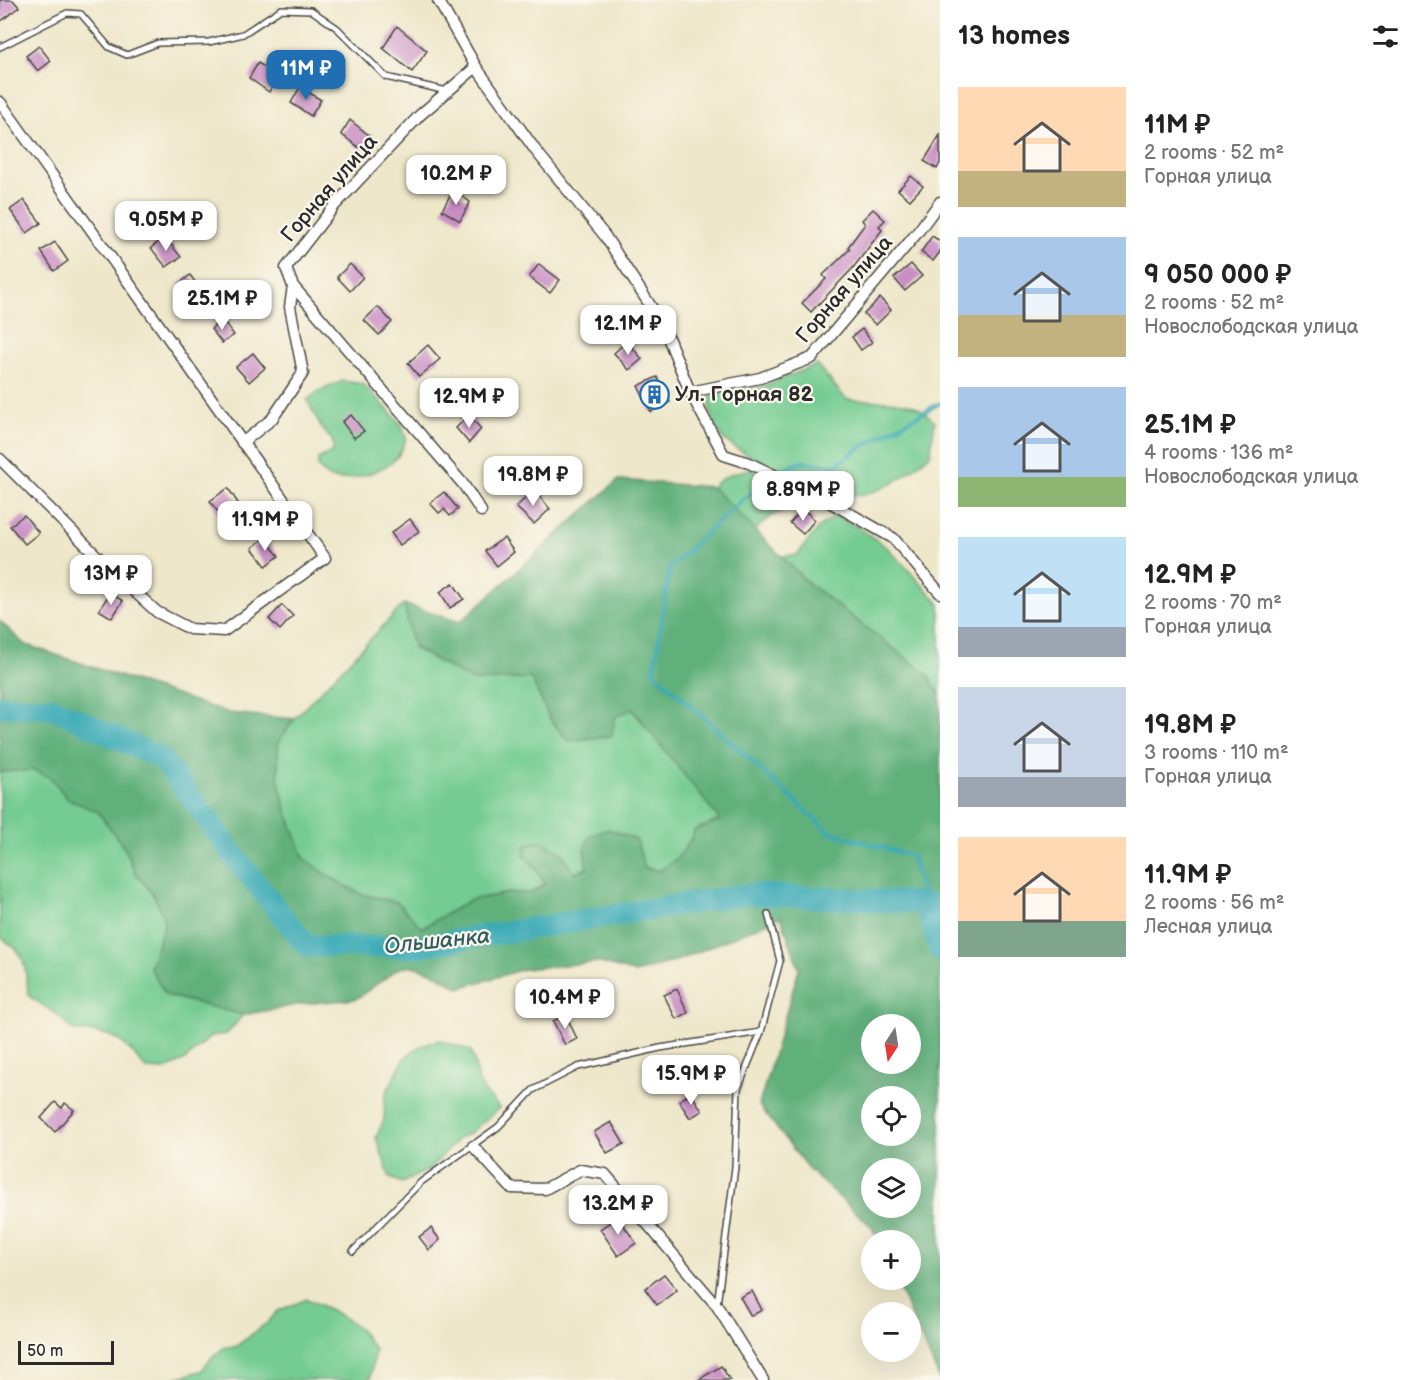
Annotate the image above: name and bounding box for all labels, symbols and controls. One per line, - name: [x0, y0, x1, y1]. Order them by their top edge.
- icon: filters: [1369, 20, 1402, 53]
- text: 13 homes: [958, 21, 1070, 52]
- pin: 11M ₽: [264, 50, 348, 101]
- text: 11M ₽: [280, 57, 332, 81]
- text: 11M ₽: [1144, 110, 1210, 141]
- icon: home: [1006, 111, 1078, 183]
- street label: Горная улица: [276, 129, 383, 247]
- text: 2 rooms · 52 m²: [1144, 141, 1284, 165]
- pin: 10.2M ₽: [401, 155, 511, 206]
- text: 10.2M ₽: [420, 162, 492, 186]
- text: Горная улица: [1144, 165, 1272, 189]
- pin: 9.05M ₽: [111, 201, 221, 252]
- text: 9.05M ₽: [129, 208, 203, 232]
- street label: Горная улица: [791, 230, 898, 348]
- text: 9 050 000 ₽: [1144, 260, 1291, 291]
- icon: home: [1006, 261, 1078, 333]
- pin: 25.1M ₽: [167, 280, 277, 331]
- text: 25.1M ₽: [187, 287, 257, 311]
- text: 2 rooms · 52 m²: [1144, 291, 1284, 315]
- pin: 12.1M ₽: [573, 305, 683, 356]
- text: 12.1M ₽: [594, 312, 662, 336]
- text: Новослободская улица: [1144, 315, 1359, 339]
- pin: 12.9M ₽: [414, 378, 524, 429]
- building icon: Ул. Горная 82: [638, 378, 670, 410]
- place label: Ул. Горная 82: [675, 382, 814, 407]
- text: 12.9M ₽: [434, 385, 504, 409]
- text: 25.1M ₽: [1144, 410, 1236, 441]
- icon: home: [1006, 411, 1078, 483]
- text: 4 rooms · 136 m²: [1144, 441, 1293, 465]
- pin: 19.8M ₽: [478, 456, 588, 507]
- text: 19.8M ₽: [498, 463, 568, 487]
- text: Новослободская улица: [1144, 465, 1359, 489]
- pin: 8.89M ₽: [748, 471, 858, 522]
- text: 8.89M ₽: [766, 478, 840, 502]
- pin: 11.9M ₽: [210, 501, 320, 552]
- text: 11.9M ₽: [231, 508, 299, 532]
- pin: 13M ₽: [69, 555, 153, 606]
- text: 12.9M ₽: [1144, 560, 1236, 591]
- icon: home: [1006, 561, 1078, 633]
- text: 13M ₽: [84, 562, 138, 586]
- text: 2 rooms · 70 m²: [1144, 591, 1282, 615]
- text: Горная улица: [1144, 615, 1272, 639]
- text: 19.8M ₽: [1144, 710, 1236, 741]
- icon: home: [1006, 711, 1078, 783]
- text: 3 rooms · 110 m²: [1144, 741, 1289, 765]
- text: Горная улица: [1144, 765, 1272, 789]
- text: 11.9M ₽: [1144, 860, 1231, 891]
- icon: home: [1006, 861, 1078, 933]
- text: 2 rooms · 56 m²: [1144, 891, 1284, 915]
- text: Лесная улица: [1144, 915, 1273, 939]
- water label: Ольшанка: [383, 923, 491, 960]
- pin: 10.4M ₽: [510, 979, 620, 1030]
- text: 10.4M ₽: [529, 986, 601, 1010]
- north arrow: [861, 1014, 921, 1074]
- map controls: [861, 1014, 921, 1362]
- pin: 15.9M ₽: [636, 1055, 746, 1106]
- text: 15.9M ₽: [656, 1062, 726, 1086]
- button: locate: [861, 1086, 921, 1146]
- button: layers: [861, 1158, 921, 1218]
- pin: 13.2M ₽: [563, 1185, 673, 1236]
- text: 13.2M ₽: [583, 1192, 653, 1216]
- button: +: [861, 1230, 921, 1290]
- button: −: [861, 1302, 921, 1362]
- scale bar: [18, 1338, 114, 1366]
- text: 50 m: [27, 1342, 63, 1361]

